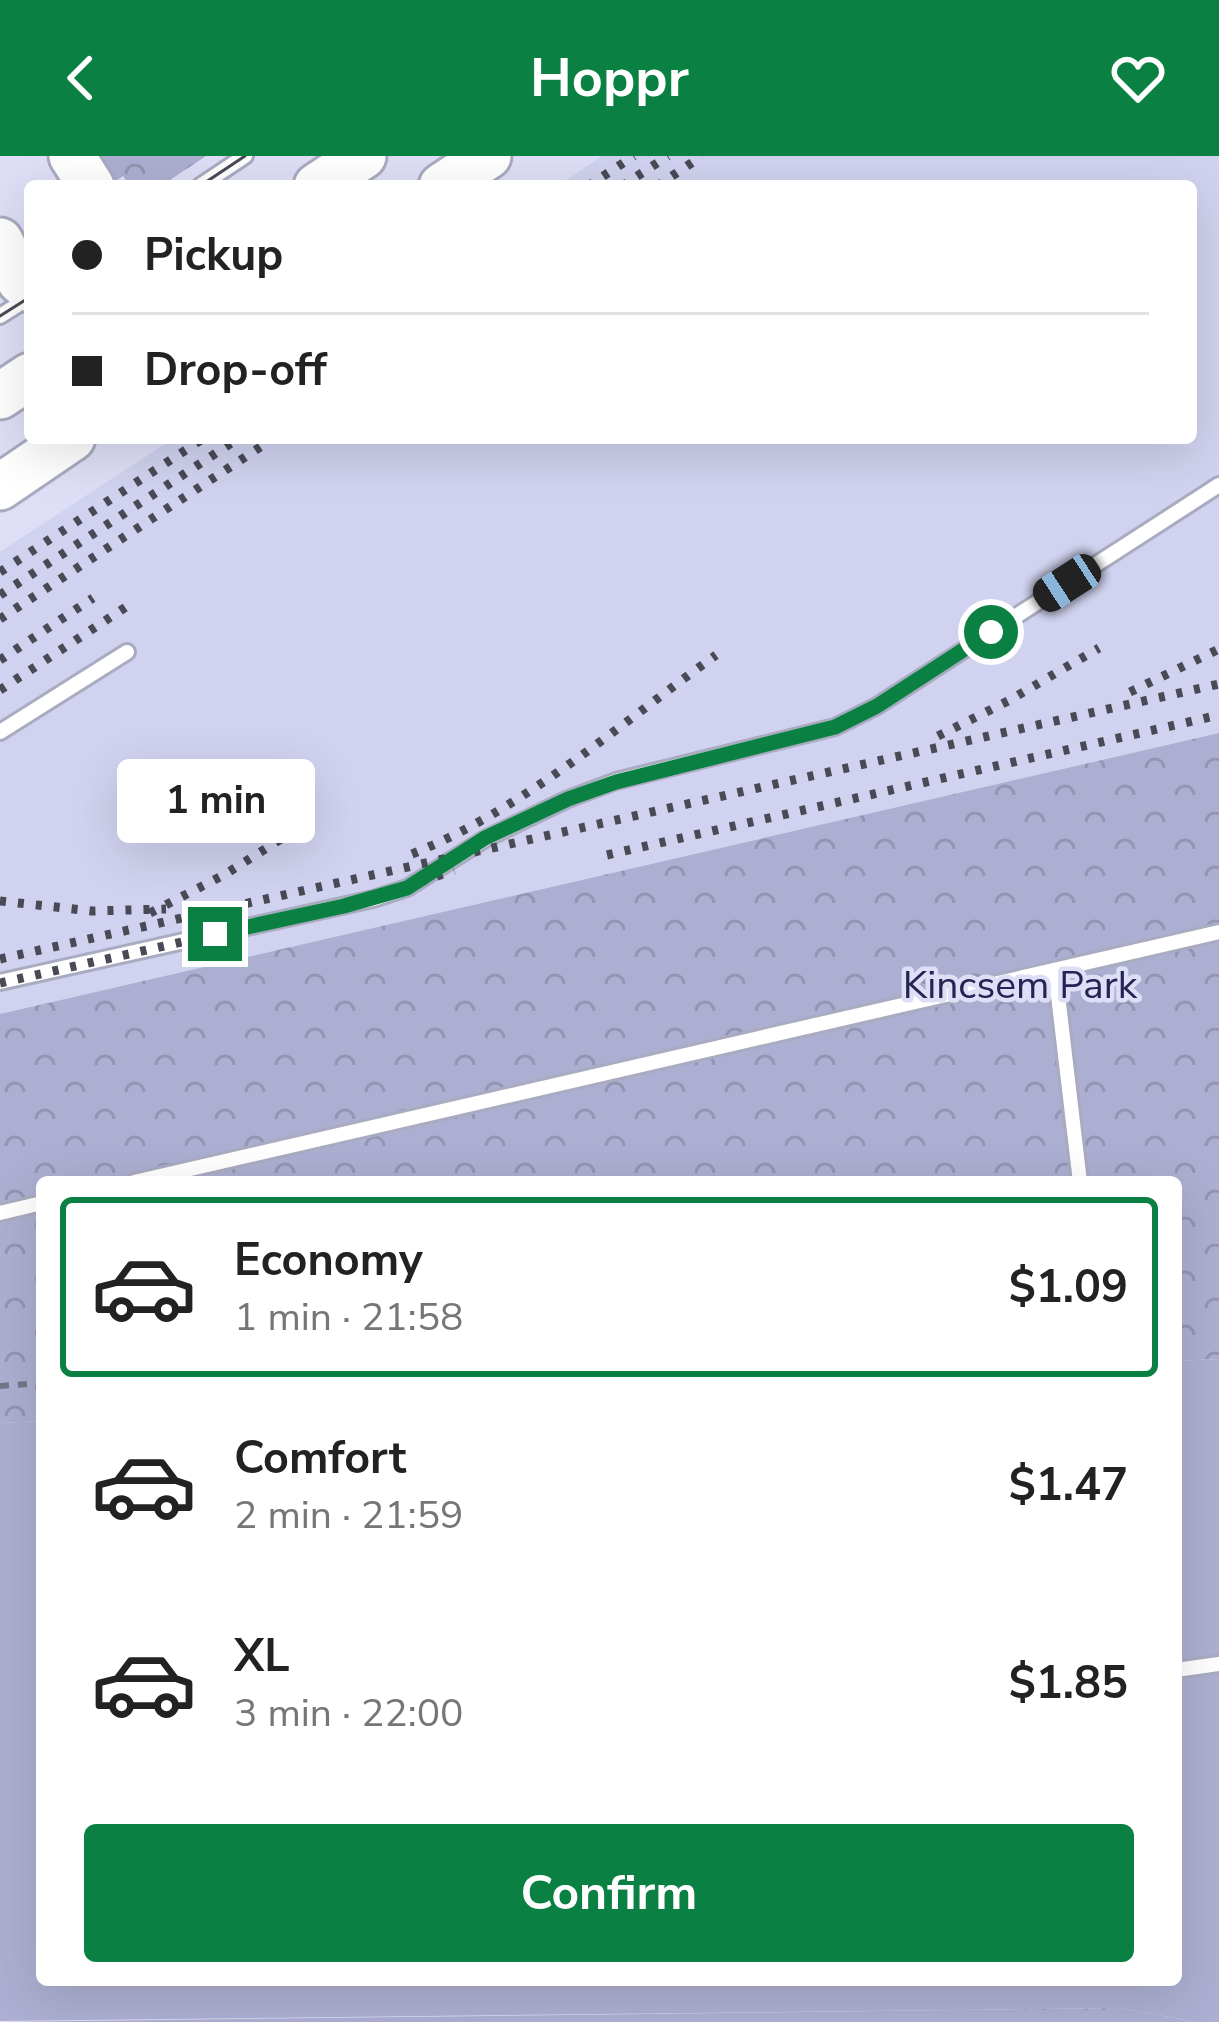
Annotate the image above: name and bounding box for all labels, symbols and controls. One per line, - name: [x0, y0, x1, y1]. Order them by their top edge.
- text: Hoppr: [530, 41, 689, 115]
- icon: back: [48, 45, 114, 111]
- icon: heart: [1105, 45, 1171, 111]
- text: Pickup: [144, 225, 283, 286]
- text: Drop-off: [144, 340, 327, 401]
- car: [1027, 548, 1107, 618]
- route start: [964, 605, 1018, 659]
- callout: 1 min: [116, 760, 314, 844]
- text: 1 min: [166, 774, 266, 827]
- route end: [188, 907, 242, 961]
- park label: Kincsem Park: [903, 959, 1138, 1012]
- text: Economy: [234, 1230, 423, 1291]
- icon: car: [90, 1233, 198, 1341]
- text: $1.09: [1009, 1257, 1128, 1318]
- text: 1 min · 21:58: [234, 1291, 463, 1344]
- text: Comfort: [234, 1428, 406, 1489]
- icon: car: [90, 1431, 198, 1539]
- text: $1.47: [1009, 1455, 1128, 1516]
- text: 2 min · 21:59: [234, 1489, 463, 1542]
- text: XL: [234, 1626, 290, 1687]
- icon: car: [90, 1629, 198, 1737]
- text: $1.85: [1009, 1653, 1128, 1714]
- text: 3 min · 22:00: [234, 1687, 463, 1740]
- button: Confirm: [84, 1824, 1134, 1962]

